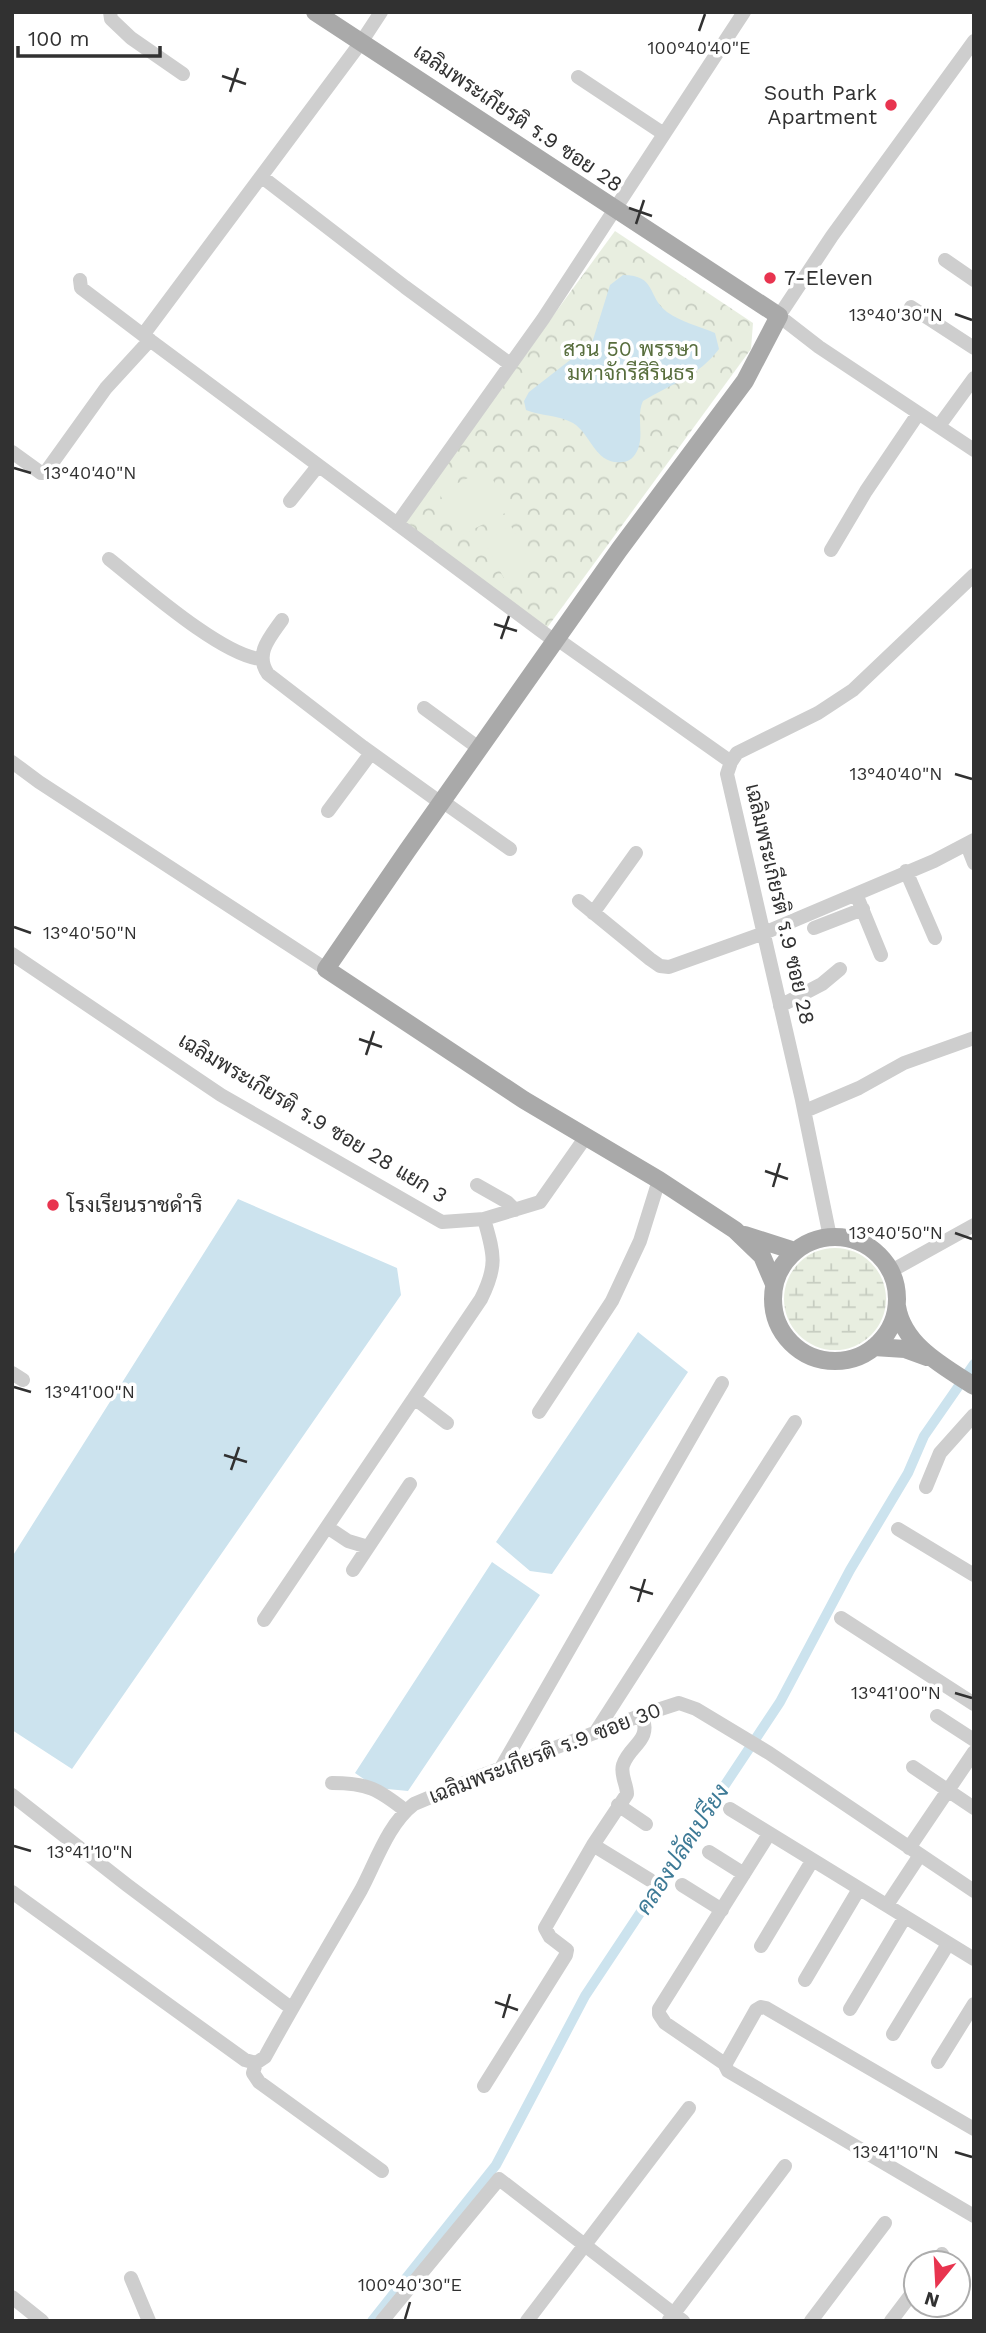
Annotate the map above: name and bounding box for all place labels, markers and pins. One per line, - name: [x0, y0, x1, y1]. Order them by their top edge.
- place label: South Park Apartment: [764, 80, 877, 129]
- marker: South Park Apartment: [883, 97, 899, 113]
- place label: 7-Eleven: [784, 265, 873, 290]
- marker: 7-Eleven: [762, 270, 778, 286]
- place label: โรงเรียนราชดำริ: [66, 1192, 203, 1217]
- marker: โรงเรียนราชดำริ: [45, 1197, 61, 1213]

